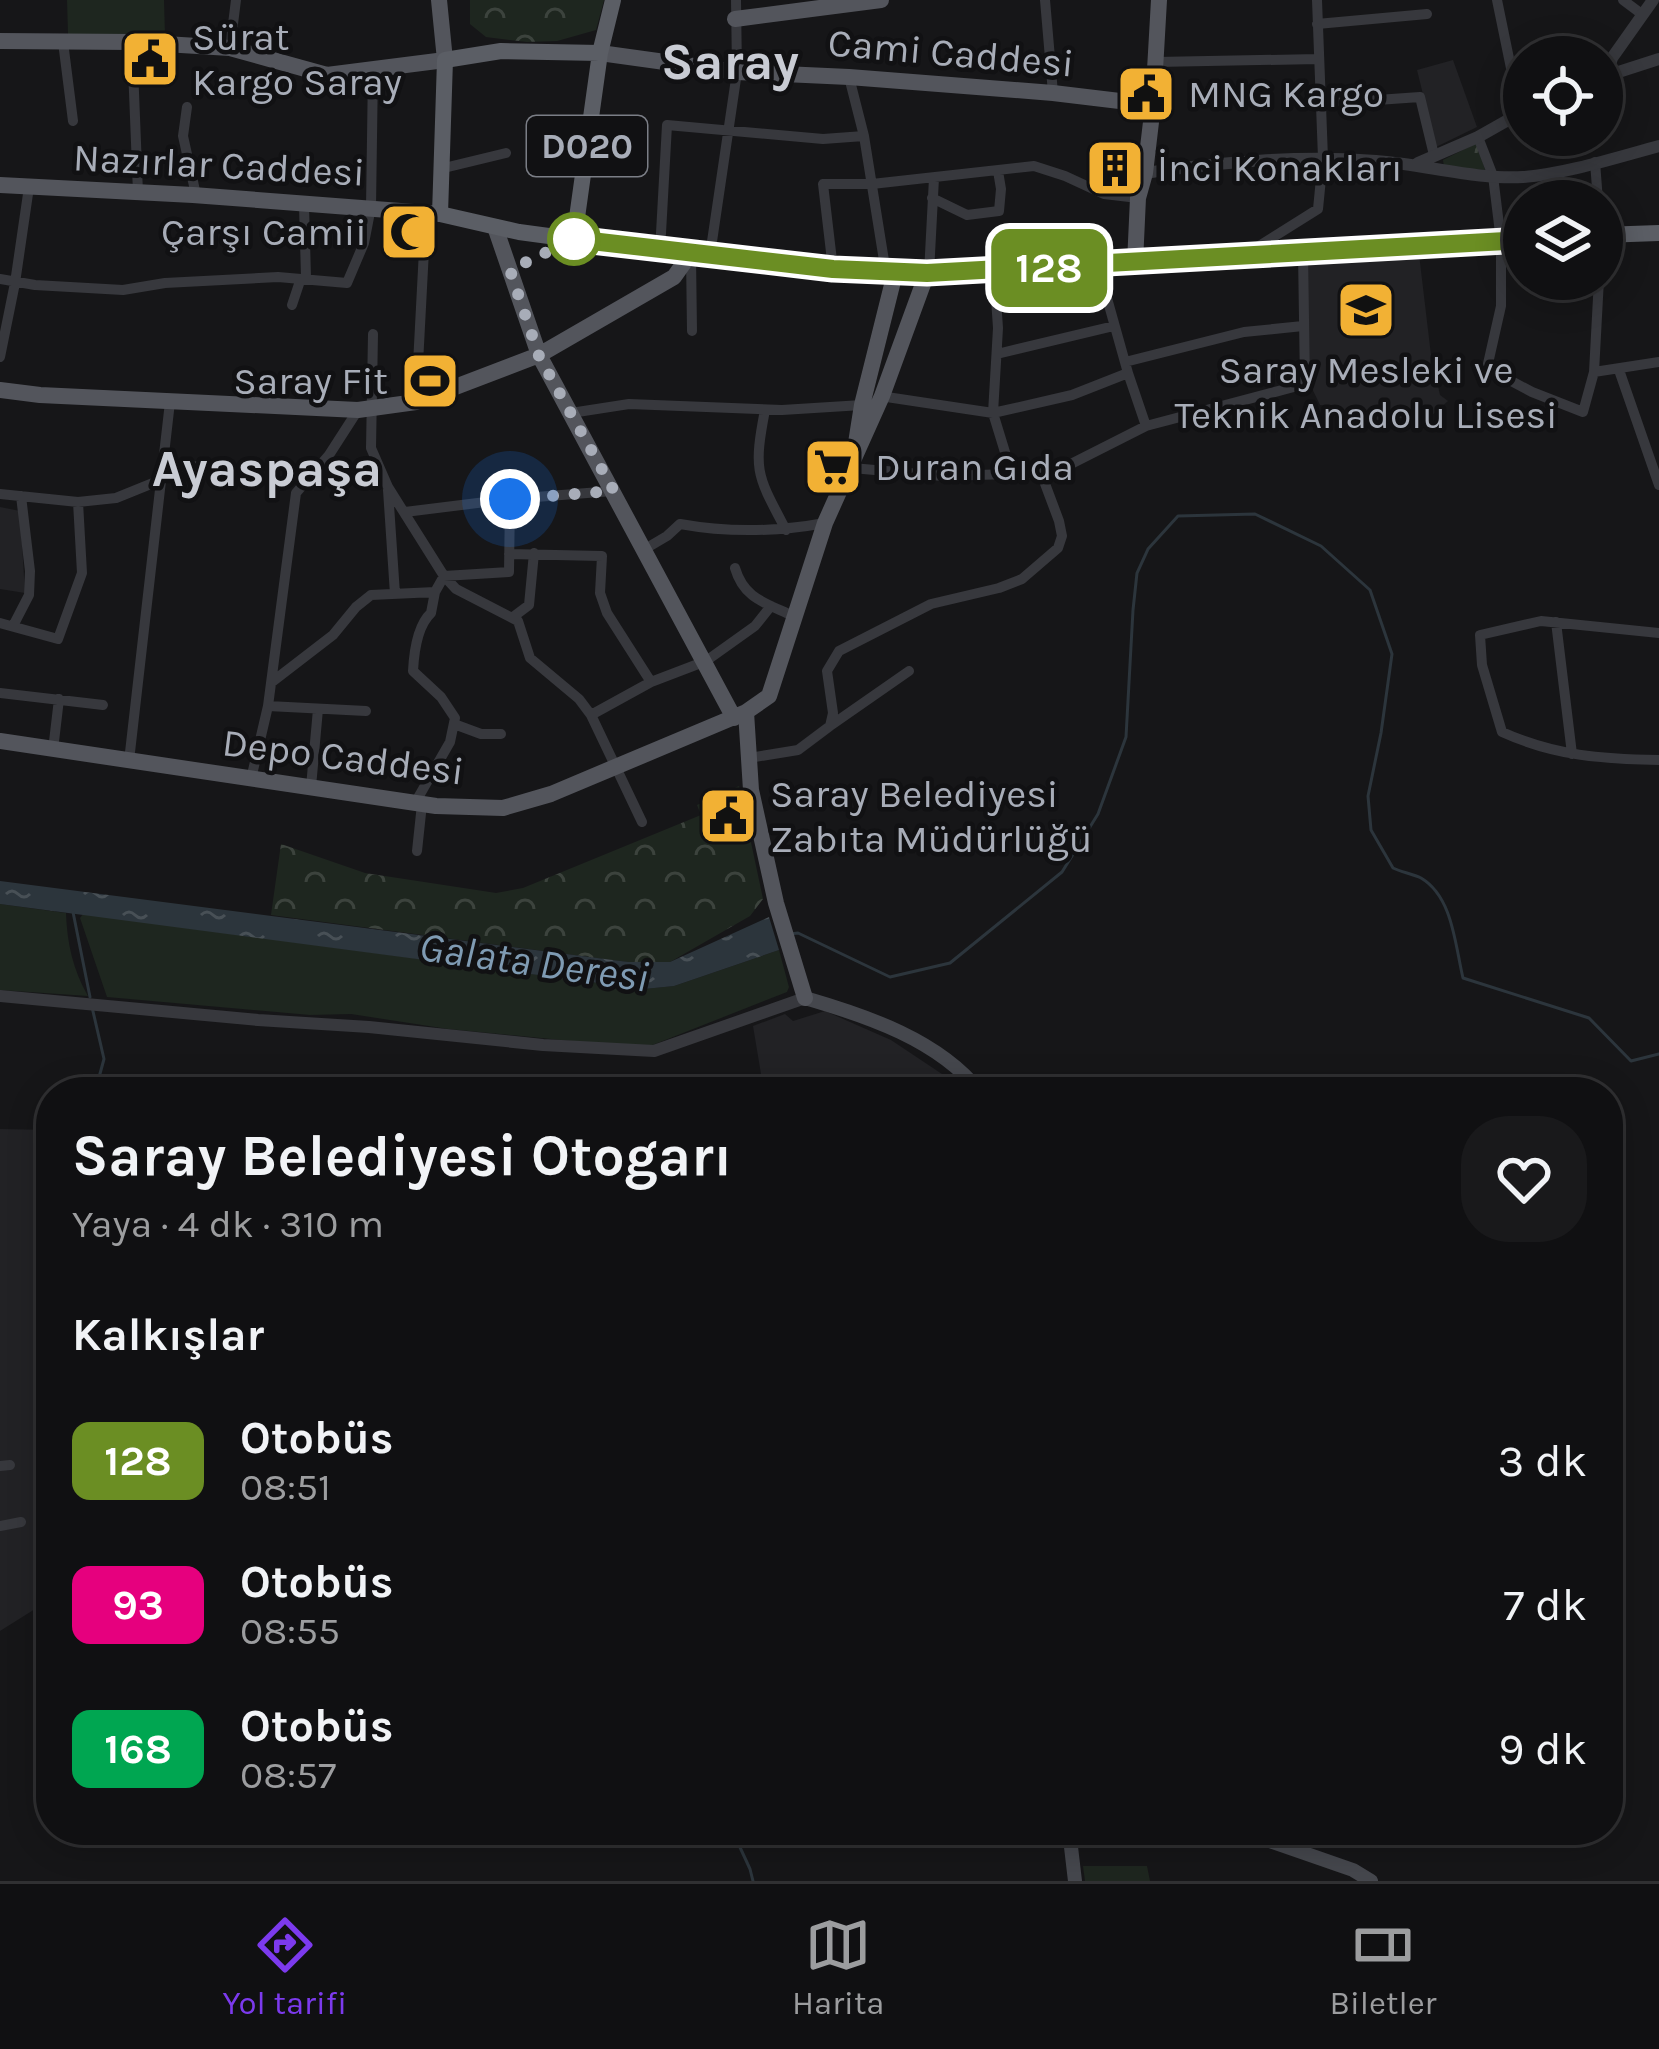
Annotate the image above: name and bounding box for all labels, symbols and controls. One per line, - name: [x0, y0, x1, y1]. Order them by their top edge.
- place label: Sürat Kargo Saray: [192, 14, 402, 105]
- street label: Cami Caddesi: [826, 19, 1076, 87]
- public building icon: Sürat Kargo Saray: [119, 28, 181, 90]
- district label: Saray: [661, 32, 799, 92]
- map controls: [1503, 36, 1623, 300]
- button: locate: [1503, 36, 1623, 156]
- public building icon: MNG Kargo: [1115, 63, 1177, 125]
- place label: MNG Kargo: [1188, 71, 1384, 117]
- road number: D020: [527, 116, 647, 176]
- street label: Nazırlar Caddesi: [72, 134, 366, 196]
- building icon: İnci Konakları: [1084, 137, 1146, 199]
- place label: İnci Konakları: [1157, 145, 1403, 191]
- button: layers: [1503, 180, 1623, 300]
- mosque icon: Çarşı Camii: [378, 201, 440, 263]
- place label: Çarşı Camii: [161, 209, 367, 255]
- unlabelled marker: [549, 214, 599, 264]
- line badge: 128: [980, 229, 1118, 307]
- text: 128: [1015, 243, 1083, 293]
- school or university icon: Saray Mesleki ve Teknik Anadolu Lisesi: [1335, 279, 1397, 341]
- place label: Saray Mesleki ve Teknik Anadolu Lisesi: [1174, 347, 1558, 438]
- sports icon: Saray Fit: [399, 350, 461, 412]
- place label: Saray Fit: [233, 358, 388, 404]
- supermarket icon: Duran Gıda: [802, 436, 864, 498]
- district label: Ayaspaşa: [152, 439, 382, 499]
- place label: Duran Gıda: [875, 444, 1074, 490]
- your location: [480, 469, 540, 529]
- street label: Depo Caddesi: [220, 719, 466, 795]
- place label: Saray Belediyesi Zabıta Müdürlüğü: [770, 771, 1092, 862]
- public building icon: Saray Belediyesi Zabıta Müdürlüğü: [697, 785, 759, 847]
- water label: Galata Deresi: [416, 921, 652, 1003]
- button: heart: [1461, 1116, 1587, 1242]
- text: Saray Belediyesi Otogarı: [72, 1123, 732, 1189]
- text: Yaya · 4 dk · 310 m: [72, 1201, 384, 1247]
- text: Kalkışlar: [72, 1309, 264, 1361]
- text: Otobüs: [240, 1412, 394, 1464]
- text: 3 dk: [1498, 1435, 1587, 1487]
- text: 128: [104, 1436, 172, 1486]
- text: 08:51: [240, 1464, 331, 1510]
- text: Otobüs: [240, 1556, 394, 1608]
- text: 7 dk: [1503, 1579, 1587, 1631]
- text: 93: [112, 1580, 164, 1630]
- text: 08:55: [240, 1608, 340, 1654]
- text: Otobüs: [240, 1700, 394, 1752]
- text: 9 dk: [1498, 1723, 1587, 1775]
- text: 168: [104, 1724, 172, 1774]
- text: 08:57: [240, 1752, 336, 1798]
- tab: Yol tarifi: [222, 1912, 347, 2022]
- tab: Harita: [792, 1912, 885, 2022]
- tab: Biletler: [1329, 1912, 1437, 2022]

